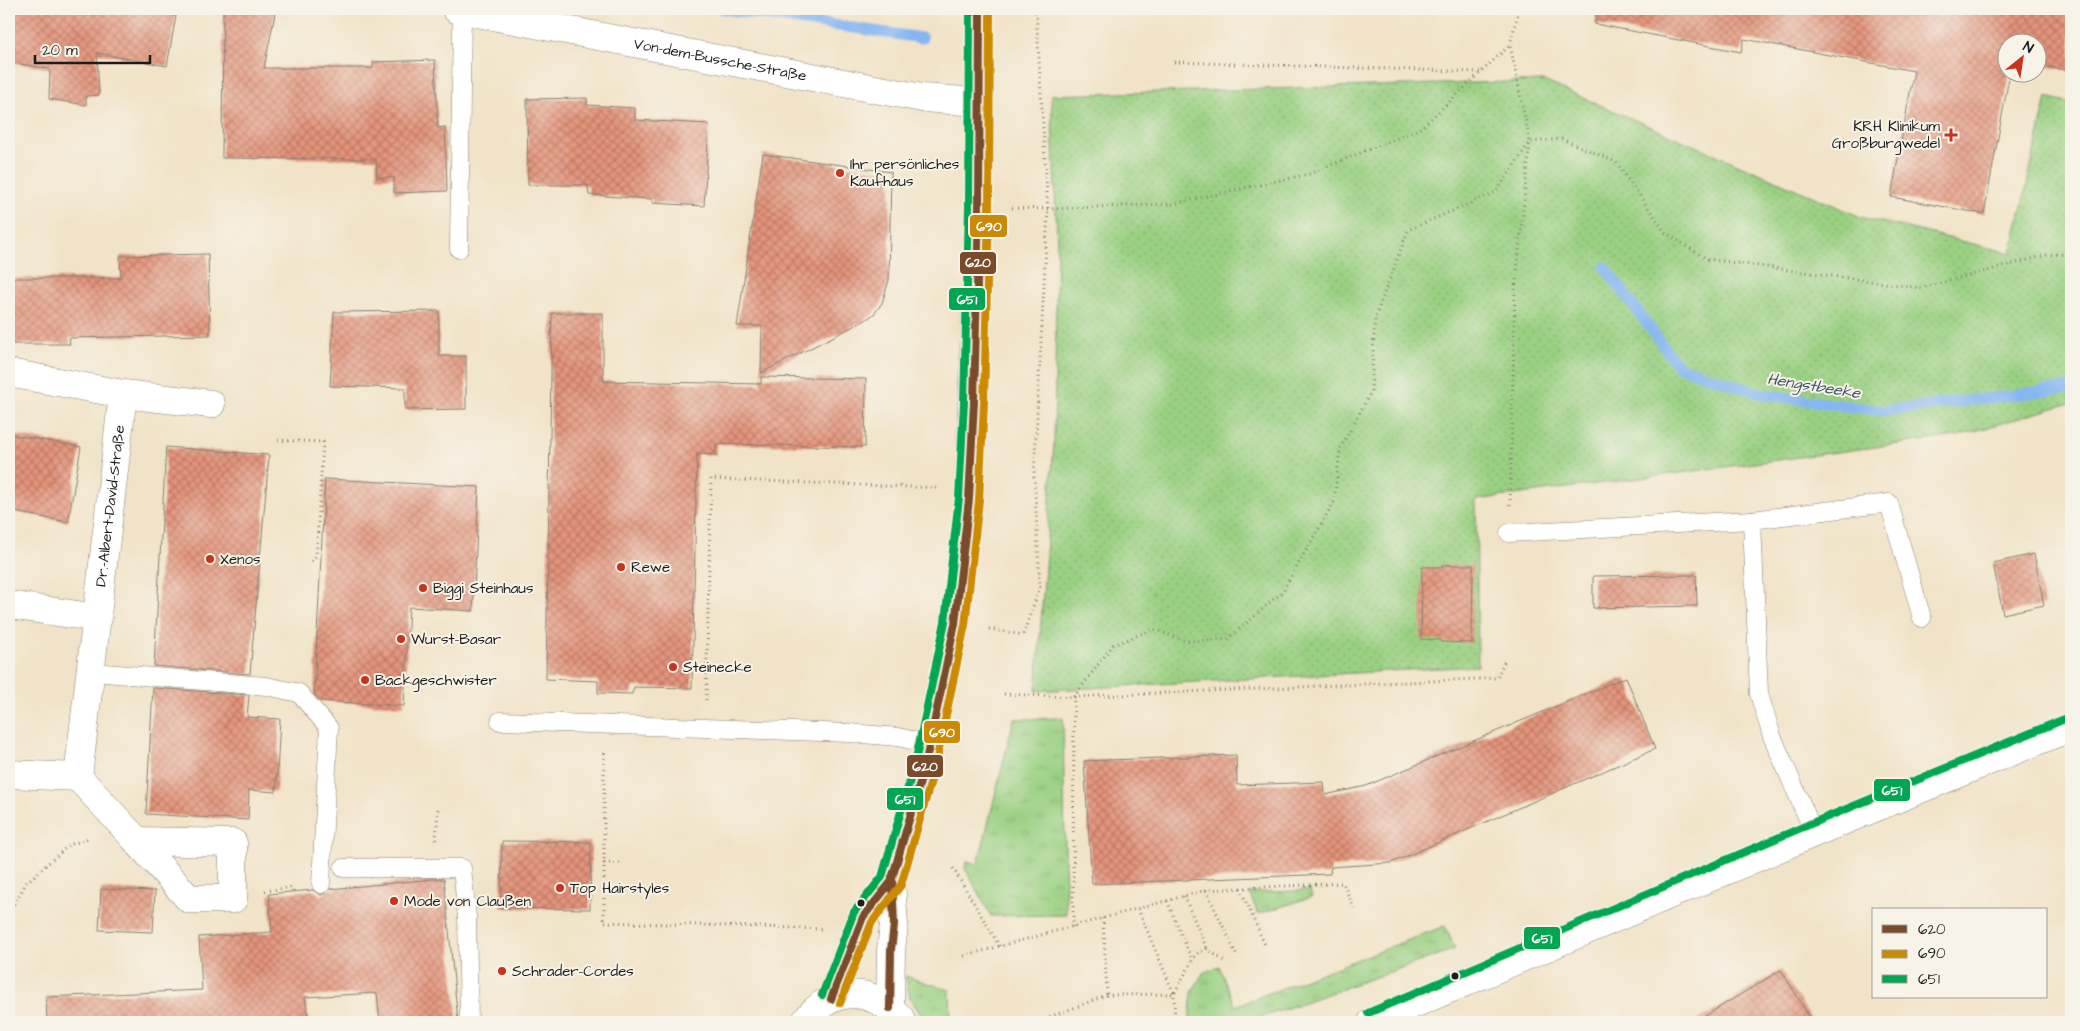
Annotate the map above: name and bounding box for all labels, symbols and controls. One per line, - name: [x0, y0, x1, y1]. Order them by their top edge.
- scale bar: [35, 32, 150, 64]
- north arrow: [1998, 32, 2048, 82]
- street label: Von-dem-Bussche-Straße: [632, 33, 808, 87]
- text: N: [2019, 37, 2037, 59]
- text: 20 m: [42, 40, 78, 61]
- place label: KRH Klinikum Großburgwedel: [1832, 116, 1940, 155]
- marker: KRH Klinikum Großburgwedel: [1944, 128, 1958, 142]
- place label: Ihr persönliches Kaufhaus: [850, 154, 960, 192]
- marker: Ihr persönliches Kaufhaus: [834, 167, 846, 179]
- line badge: 690: [969, 214, 1008, 238]
- text: 690: [976, 217, 1002, 237]
- line badge: 620: [959, 251, 997, 275]
- text: 620: [965, 253, 991, 273]
- line badge: 651: [948, 287, 986, 311]
- text: 651: [957, 290, 977, 310]
- water label: Hengstbeeke: [1766, 368, 1863, 405]
- street label: Dr.-Albert-David-Straße: [90, 424, 130, 588]
- place label: Xenos: [220, 549, 261, 570]
- marker: Xenos: [204, 553, 216, 565]
- place label: Rewe: [631, 557, 670, 578]
- marker: Rewe: [615, 561, 627, 573]
- place label: Biggi Steinhaus: [433, 578, 534, 600]
- marker: Biggi Steinhaus: [417, 582, 429, 594]
- place label: Wurst-Basar: [411, 629, 501, 650]
- marker: Wurst-Basar: [395, 633, 407, 645]
- place label: Steinecke: [683, 657, 752, 678]
- marker: Steinecke: [667, 661, 679, 673]
- place label: Backgeschwister: [375, 670, 497, 692]
- marker: Backgeschwister: [359, 674, 371, 686]
- line badge: 690: [923, 720, 961, 744]
- text: 690: [929, 723, 955, 743]
- line badge: 620: [906, 754, 944, 778]
- text: 620: [912, 757, 938, 777]
- line badge: 651: [1873, 778, 1911, 802]
- text: 651: [1882, 781, 1902, 801]
- line badge: 651: [886, 787, 924, 811]
- text: 651: [895, 790, 915, 810]
- place label: Top Hairstyles: [570, 878, 670, 900]
- marker: Top Hairstyles: [554, 882, 566, 894]
- place label: Mode von Claußen: [404, 891, 531, 912]
- marker: Mode von Claußen: [388, 895, 400, 907]
- unlabelled marker: [856, 898, 866, 908]
- legend: [1872, 908, 2048, 998]
- text: 620: [1918, 919, 1946, 940]
- line badge: 651: [1523, 926, 1561, 950]
- text: 651: [1532, 929, 1552, 949]
- text: 690: [1918, 943, 1946, 964]
- place label: Schrader-Cordes: [512, 961, 634, 982]
- marker: Schrader-Cordes: [496, 965, 508, 977]
- text: 651: [1918, 969, 1940, 990]
- unlabelled marker: [1450, 971, 1460, 981]

